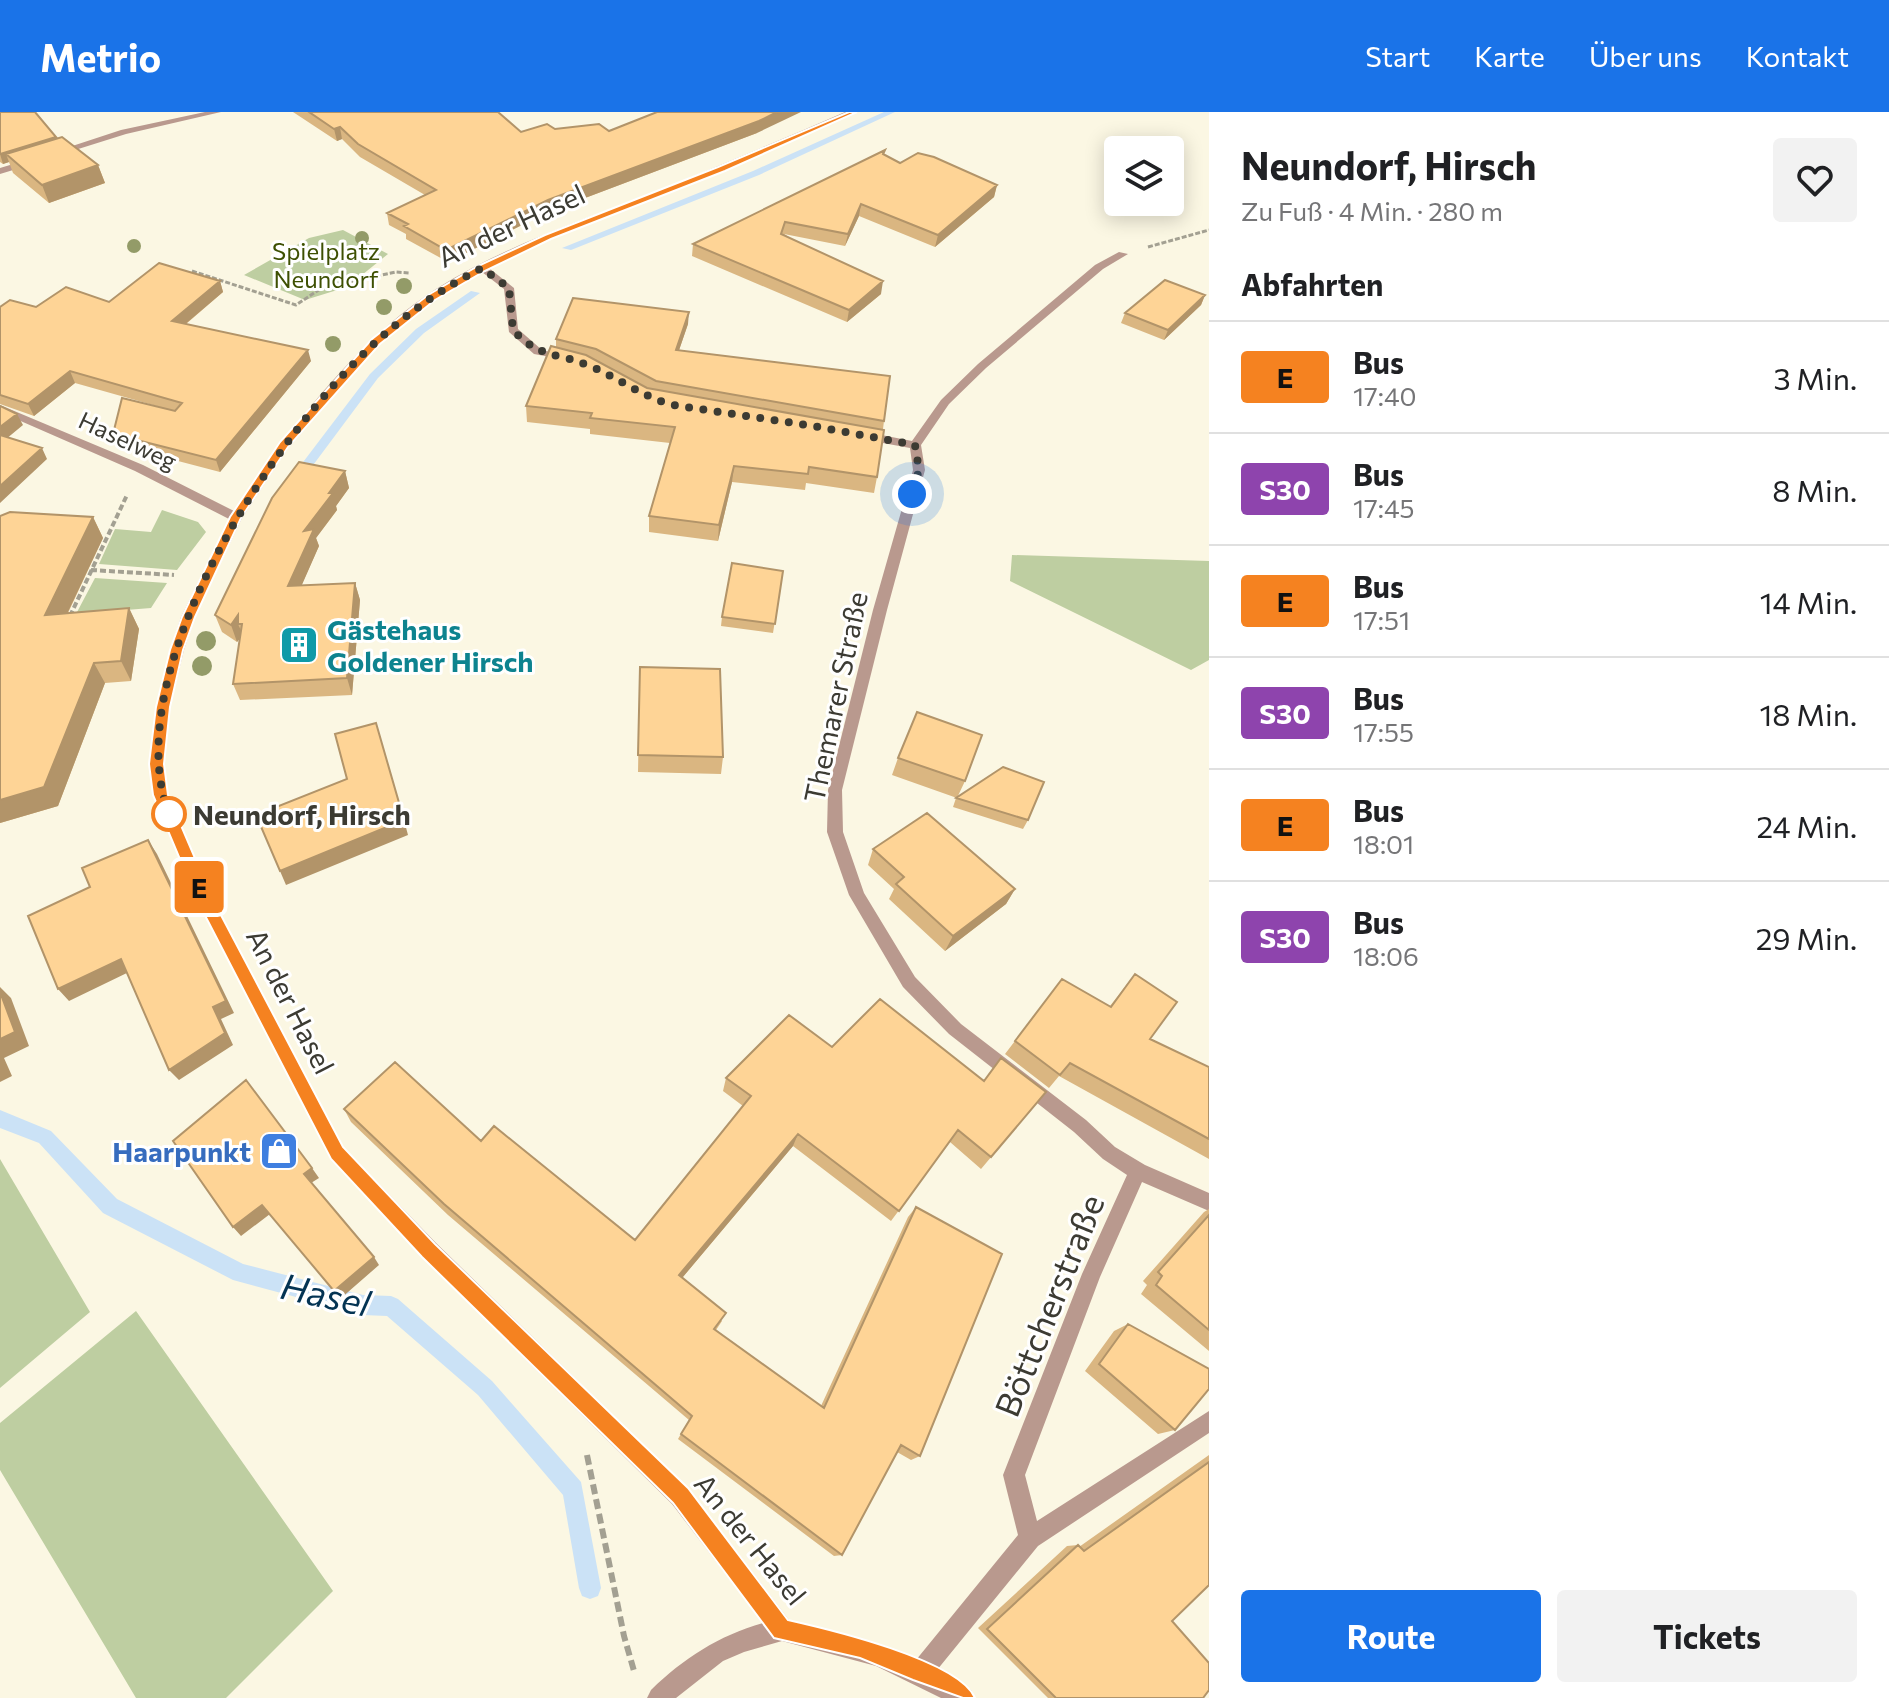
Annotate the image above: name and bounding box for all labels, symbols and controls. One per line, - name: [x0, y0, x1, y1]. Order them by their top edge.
- text: Metrio: [40, 33, 161, 80]
- text: Start: [1365, 39, 1430, 73]
- text: Karte: [1474, 39, 1545, 73]
- text: Über uns: [1589, 39, 1702, 73]
- text: Kontakt: [1746, 39, 1849, 73]
- map controls: [1104, 136, 1184, 216]
- button: layers: [1104, 136, 1184, 216]
- button: heart: [1773, 138, 1857, 222]
- text: Neundorf, Hirsch: [1241, 141, 1537, 188]
- street label: An der Hasel: [432, 176, 590, 274]
- text: Zu Fuß · 4 Min. · 280 m: [1241, 195, 1503, 226]
- park label: Spielplatz Neundorf: [272, 236, 380, 293]
- text: Abfahrten: [1241, 265, 1383, 302]
- text: Bus: [1353, 343, 1404, 380]
- text: 3 Min.: [1773, 359, 1857, 396]
- text: E: [1277, 360, 1293, 394]
- text: 17:40: [1353, 380, 1417, 411]
- street label: Haselweg: [74, 405, 182, 475]
- text: Bus: [1353, 455, 1404, 492]
- text: 8 Min.: [1772, 471, 1857, 508]
- text: S30: [1259, 472, 1311, 506]
- your location: [892, 474, 932, 514]
- text: 17:45: [1353, 492, 1415, 523]
- text: Bus: [1353, 567, 1404, 604]
- text: 14 Min.: [1760, 583, 1857, 620]
- text: E: [1277, 584, 1293, 618]
- street label: Themarer Straße: [796, 588, 874, 806]
- text: 17:51: [1353, 604, 1410, 635]
- place label: Gästehaus Goldener Hirsch: [327, 612, 534, 678]
- building icon: Gästehaus Goldener Hirsch: [278, 624, 320, 666]
- text: Bus: [1353, 679, 1404, 716]
- text: 18 Min.: [1760, 695, 1857, 732]
- text: S30: [1259, 696, 1311, 730]
- text: 17:55: [1353, 716, 1414, 747]
- text: Bus: [1353, 791, 1404, 828]
- marker: Neundorf, Hirsch: [152, 797, 186, 831]
- place label: Neundorf, Hirsch: [193, 797, 411, 831]
- text: 24 Min.: [1756, 807, 1857, 844]
- text: E: [1277, 808, 1293, 842]
- text: 18:01: [1353, 828, 1414, 859]
- line badge: E: [173, 861, 225, 913]
- text: E: [191, 870, 207, 904]
- text: Bus: [1353, 903, 1404, 940]
- text: 29 Min.: [1756, 919, 1857, 956]
- text: S30: [1259, 920, 1311, 954]
- street label: An der Hasel: [240, 923, 342, 1079]
- text: 18:06: [1353, 940, 1419, 971]
- shop icon: Haarpunkt: [258, 1130, 300, 1172]
- place label: Haarpunkt: [112, 1134, 251, 1168]
- street label: Böttcherstraße: [984, 1188, 1112, 1422]
- water label: Hasel: [277, 1262, 376, 1324]
- street label: An der Hasel: [688, 1467, 814, 1611]
- button: Route: [1241, 1590, 1541, 1682]
- button: Tickets: [1557, 1590, 1857, 1682]

